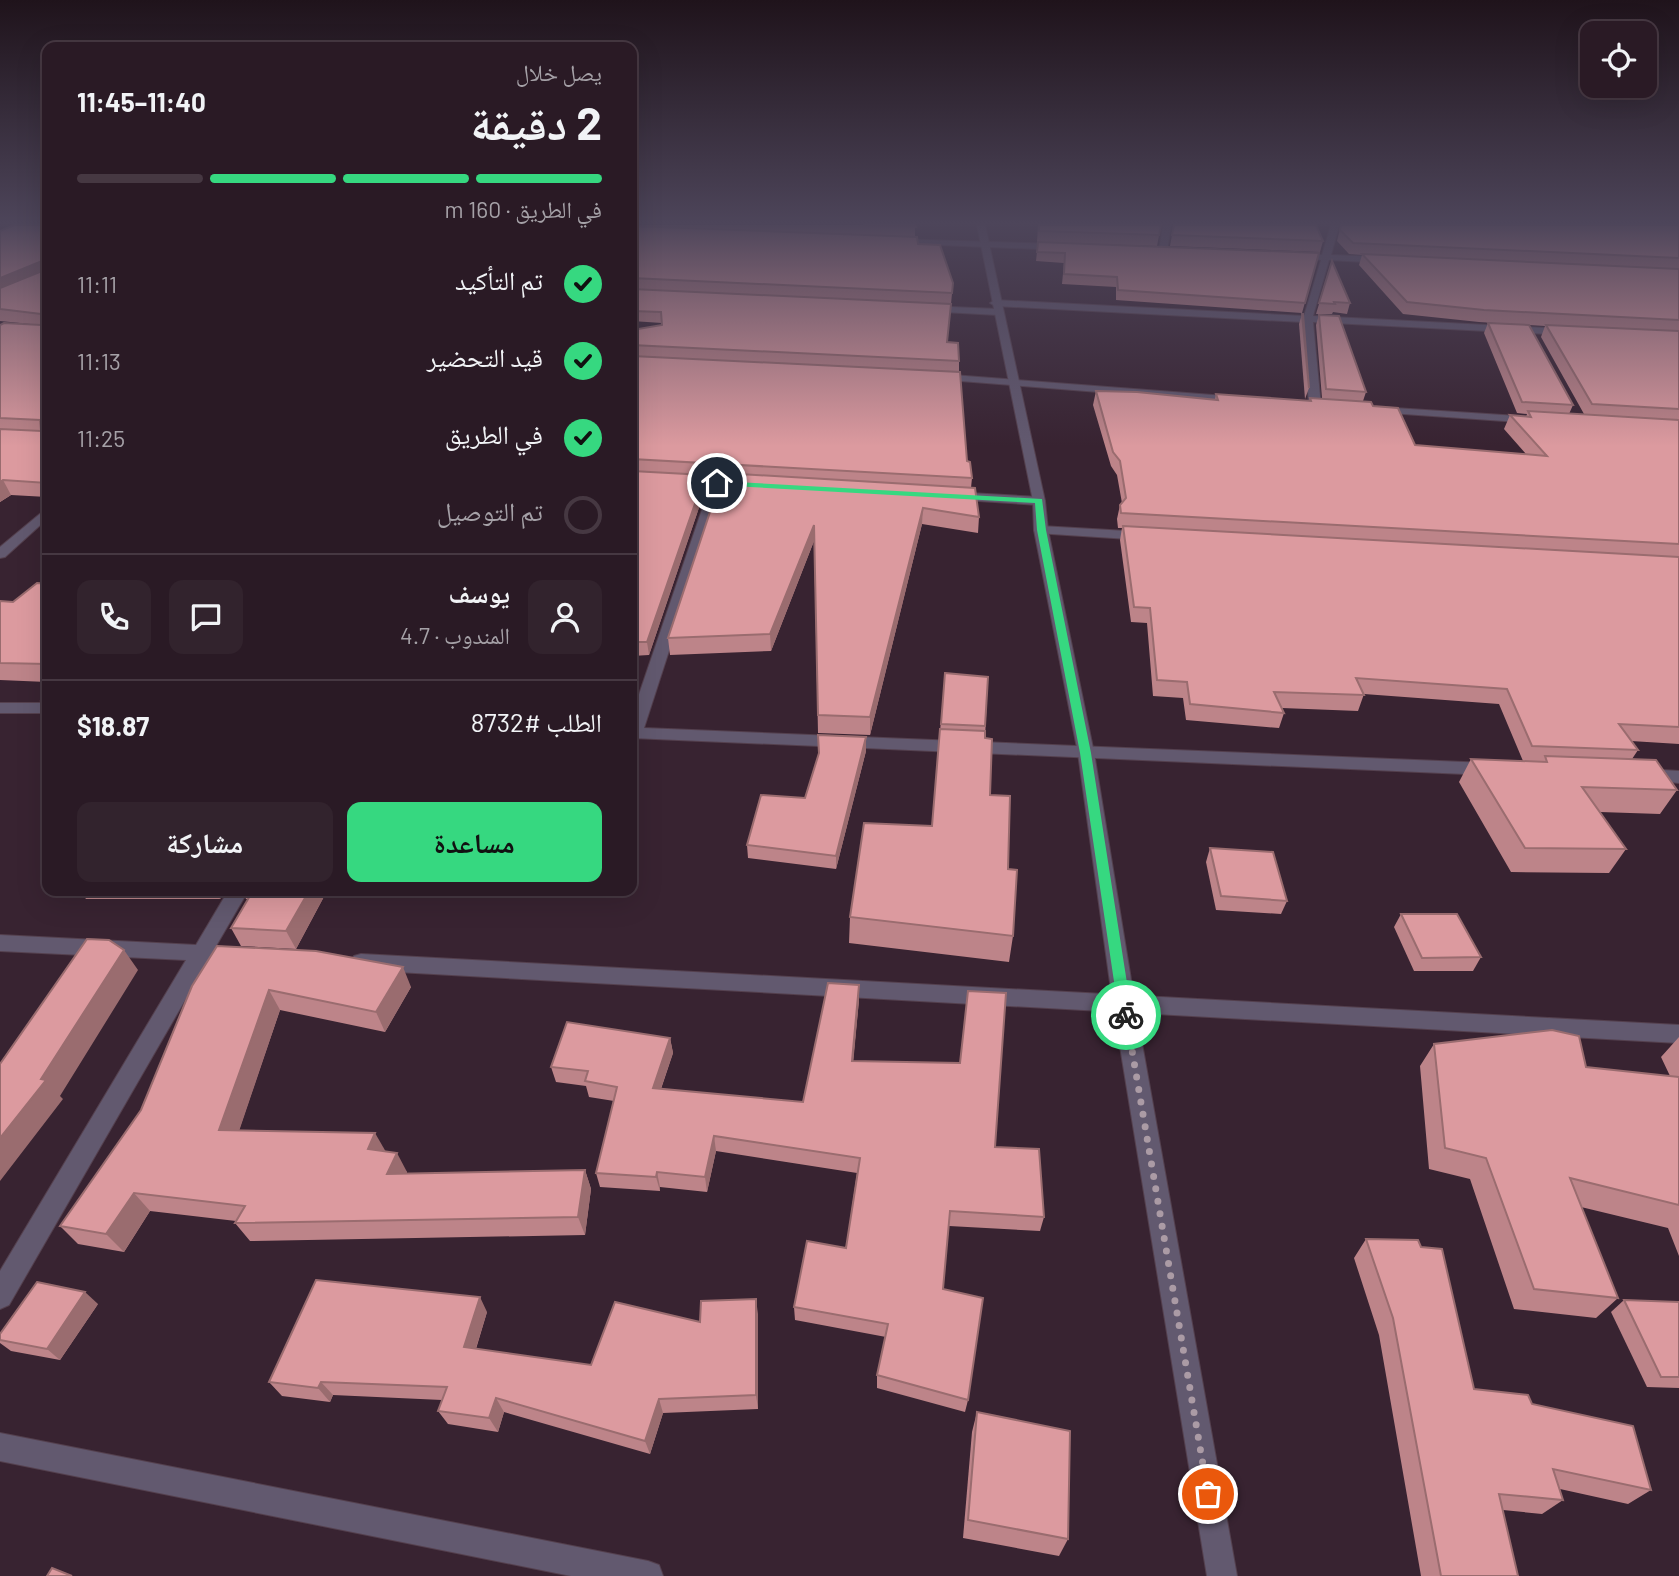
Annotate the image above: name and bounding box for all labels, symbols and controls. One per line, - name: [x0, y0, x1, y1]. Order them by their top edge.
- map controls: [1580, 21, 1657, 98]
- button: locate: [1580, 21, 1657, 98]
- text: يصل خلال: [516, 58, 602, 86]
- text: 11:40–11:45: [77, 86, 206, 117]
- text: 2 دقيقة: [470, 94, 602, 149]
- text: في الطريق · 160 m: [445, 195, 602, 223]
- text: تم التأكيد: [455, 264, 543, 295]
- icon: check: [564, 265, 602, 303]
- text: 11:11: [77, 270, 117, 298]
- text: قيد التحضير: [427, 341, 543, 372]
- icon: check: [564, 342, 602, 380]
- text: 11:13: [77, 347, 121, 375]
- text: في الطريق: [445, 418, 543, 449]
- icon: check: [564, 419, 602, 457]
- text: 11:25: [77, 424, 125, 452]
- pin: [687, 453, 747, 513]
- icon: home: [698, 464, 736, 502]
- text: تم التوصيل: [437, 495, 543, 526]
- text: يوسف: [449, 577, 510, 608]
- button: phone: [77, 580, 151, 654]
- button: chat: [169, 580, 243, 654]
- button: person: [528, 580, 602, 654]
- text: المندوب · 4.7: [400, 621, 510, 649]
- text: الطلب #8732: [471, 706, 602, 737]
- text: $18.87: [77, 710, 149, 741]
- button: مشاركة: [77, 802, 333, 882]
- button: مساعدة: [347, 802, 602, 882]
- courier: [1091, 980, 1161, 1050]
- icon: bike: [1107, 996, 1145, 1034]
- pin: [1178, 1464, 1238, 1524]
- icon: bag: [1189, 1475, 1227, 1513]

